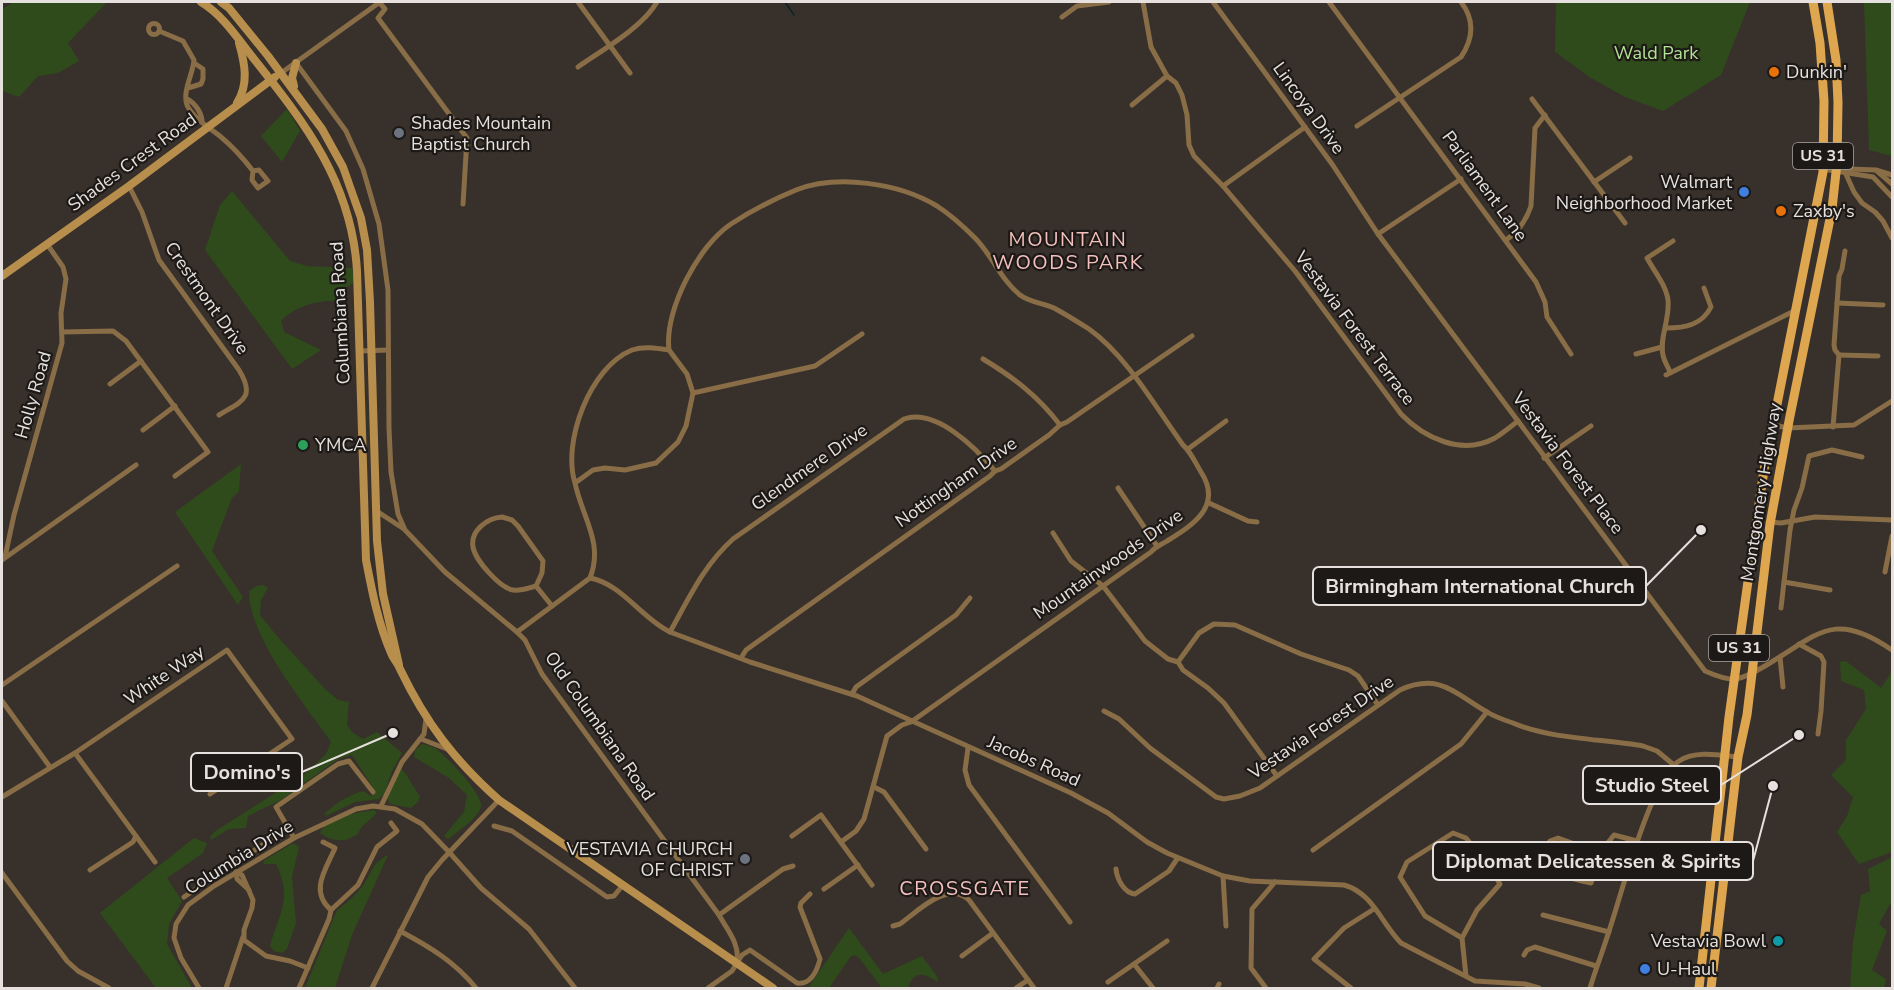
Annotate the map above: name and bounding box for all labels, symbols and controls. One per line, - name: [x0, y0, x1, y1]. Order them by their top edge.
- park label: Wald Park: [1614, 41, 1699, 65]
- street label: Lincoya Drive: [1268, 57, 1350, 159]
- place label: Dunkin': [1786, 60, 1847, 84]
- marker: Dunkin': [1767, 65, 1781, 79]
- street label: Shades Crest Road: [63, 107, 201, 217]
- place label: Shades Mountain Baptist Church: [411, 111, 551, 156]
- marker: Shades Mountain Baptist Church: [392, 126, 406, 140]
- street label: Parliament Lane: [1437, 126, 1533, 246]
- road number: US 31: [1793, 143, 1853, 169]
- place label: Walmart Neighborhood Market: [1556, 170, 1733, 215]
- marker: Walmart Neighborhood Market: [1737, 185, 1751, 199]
- place label: Zaxby's: [1793, 199, 1855, 223]
- marker: Zaxby's: [1774, 204, 1788, 218]
- district label: MOUNTAIN WOODS PARK: [992, 226, 1144, 276]
- street label: Crestmont Drive: [159, 237, 255, 359]
- street label: Columbiana Road: [324, 241, 356, 385]
- street label: Vestavia Forest Terrace: [1289, 245, 1421, 410]
- street label: Holly Road: [9, 348, 57, 442]
- street label: Vestavia Forest Place: [1506, 386, 1629, 539]
- street label: Montgomery Highway: [1735, 400, 1787, 583]
- street label: Glendmere Drive: [746, 418, 872, 516]
- street label: Nottingham Drive: [891, 431, 1021, 533]
- place label: YMCA: [314, 433, 366, 457]
- marker: YMCA: [296, 438, 310, 452]
- street label: Mountainwoods Drive: [1028, 503, 1188, 625]
- callout: Birmingham International Church: [1313, 567, 1646, 605]
- text: Birmingham International Church: [1325, 573, 1635, 600]
- road number: US 31: [1709, 635, 1769, 661]
- street label: White Way: [119, 639, 210, 711]
- street label: Old Columbiana Road: [539, 647, 661, 805]
- street label: Vestavia Forest Drive: [1243, 669, 1398, 785]
- street label: Jacobs Road: [983, 729, 1084, 792]
- callout: Domino's: [191, 753, 302, 791]
- text: Domino's: [203, 759, 291, 786]
- callout: Studio Steel: [1583, 766, 1721, 804]
- text: Studio Steel: [1595, 772, 1710, 799]
- street label: Columbia Drive: [180, 814, 298, 900]
- place label: VESTAVIA CHURCH OF CHRIST: [565, 837, 733, 882]
- callout: Diplomat Delicatessen & Spirits: [1433, 842, 1753, 880]
- text: Diplomat Delicatessen & Spirits: [1445, 848, 1741, 875]
- marker: VESTAVIA CHURCH OF CHRIST: [738, 852, 752, 866]
- district label: CROSSGATE: [899, 875, 1031, 902]
- place label: Vestavia Bowl: [1650, 929, 1767, 953]
- marker: Vestavia Bowl: [1771, 934, 1785, 948]
- place label: U-Haul: [1657, 957, 1717, 981]
- marker: U-Haul: [1638, 962, 1652, 976]

